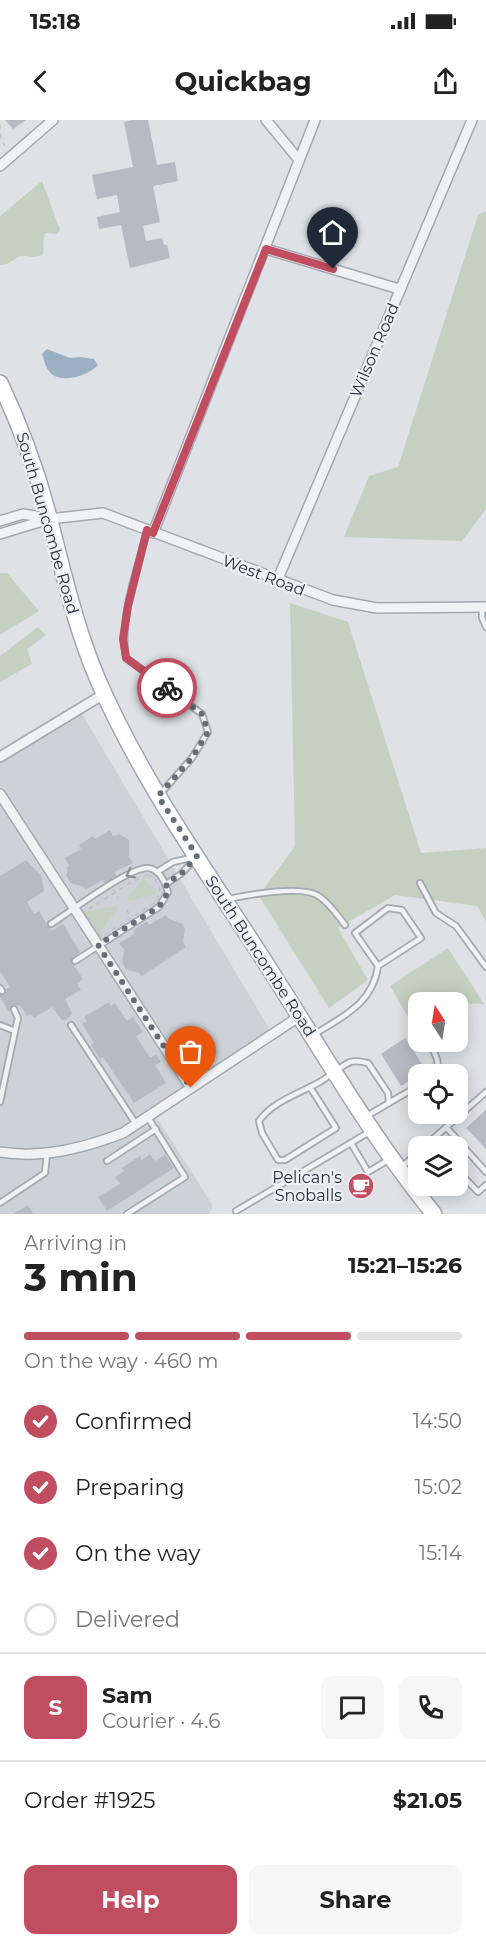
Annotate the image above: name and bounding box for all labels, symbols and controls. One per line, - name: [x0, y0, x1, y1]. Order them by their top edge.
- text: 15:18: [30, 8, 81, 35]
- icon: back: [24, 65, 57, 98]
- text: Quickbag: [174, 65, 312, 98]
- icon: share: [429, 65, 462, 98]
- pin: [307, 207, 358, 269]
- icon: home: [316, 216, 349, 249]
- street label: Wilson Road: [346, 300, 403, 400]
- street label: South Buncombe Road: [12, 430, 83, 616]
- street label: West Road: [220, 551, 308, 600]
- courier: [137, 658, 197, 718]
- icon: bike: [151, 672, 184, 705]
- one-way arrow: [125, 867, 136, 879]
- street label: South Buncombe Road: [201, 872, 320, 1040]
- north arrow: [408, 992, 468, 1052]
- map controls: [408, 992, 468, 1196]
- pin: [165, 1026, 216, 1088]
- icon: bag: [174, 1035, 207, 1068]
- button: locate: [408, 1064, 468, 1124]
- button: layers: [408, 1136, 468, 1196]
- place label: Pelican's Snoballs: [272, 1168, 342, 1205]
- cafe icon: Pelican's Snoballs: [346, 1171, 376, 1201]
- text: Arriving in: [24, 1231, 127, 1255]
- text: 15:21–15:26: [348, 1252, 462, 1279]
- text: 3 min: [24, 1253, 138, 1301]
- text: On the way · 460 m: [24, 1349, 219, 1373]
- icon: check: [24, 1405, 57, 1438]
- text: Confirmed: [75, 1408, 192, 1435]
- text: 14:50: [413, 1409, 462, 1433]
- icon: check: [24, 1471, 57, 1504]
- text: Preparing: [75, 1474, 184, 1501]
- text: 15:02: [415, 1475, 462, 1499]
- icon: check: [24, 1537, 57, 1570]
- text: On the way: [75, 1540, 200, 1567]
- text: 15:14: [419, 1541, 462, 1565]
- text: Delivered: [75, 1606, 180, 1633]
- button: chat: [321, 1676, 384, 1739]
- button: phone: [399, 1676, 462, 1739]
- text: Sam: [102, 1682, 153, 1709]
- text: S: [48, 1694, 63, 1721]
- text: Courier · 4.6: [102, 1709, 220, 1733]
- text: Order #1925: [24, 1787, 155, 1814]
- text: $21.05: [393, 1787, 462, 1814]
- button: Help: [24, 1865, 237, 1934]
- button: Share: [249, 1865, 462, 1934]

